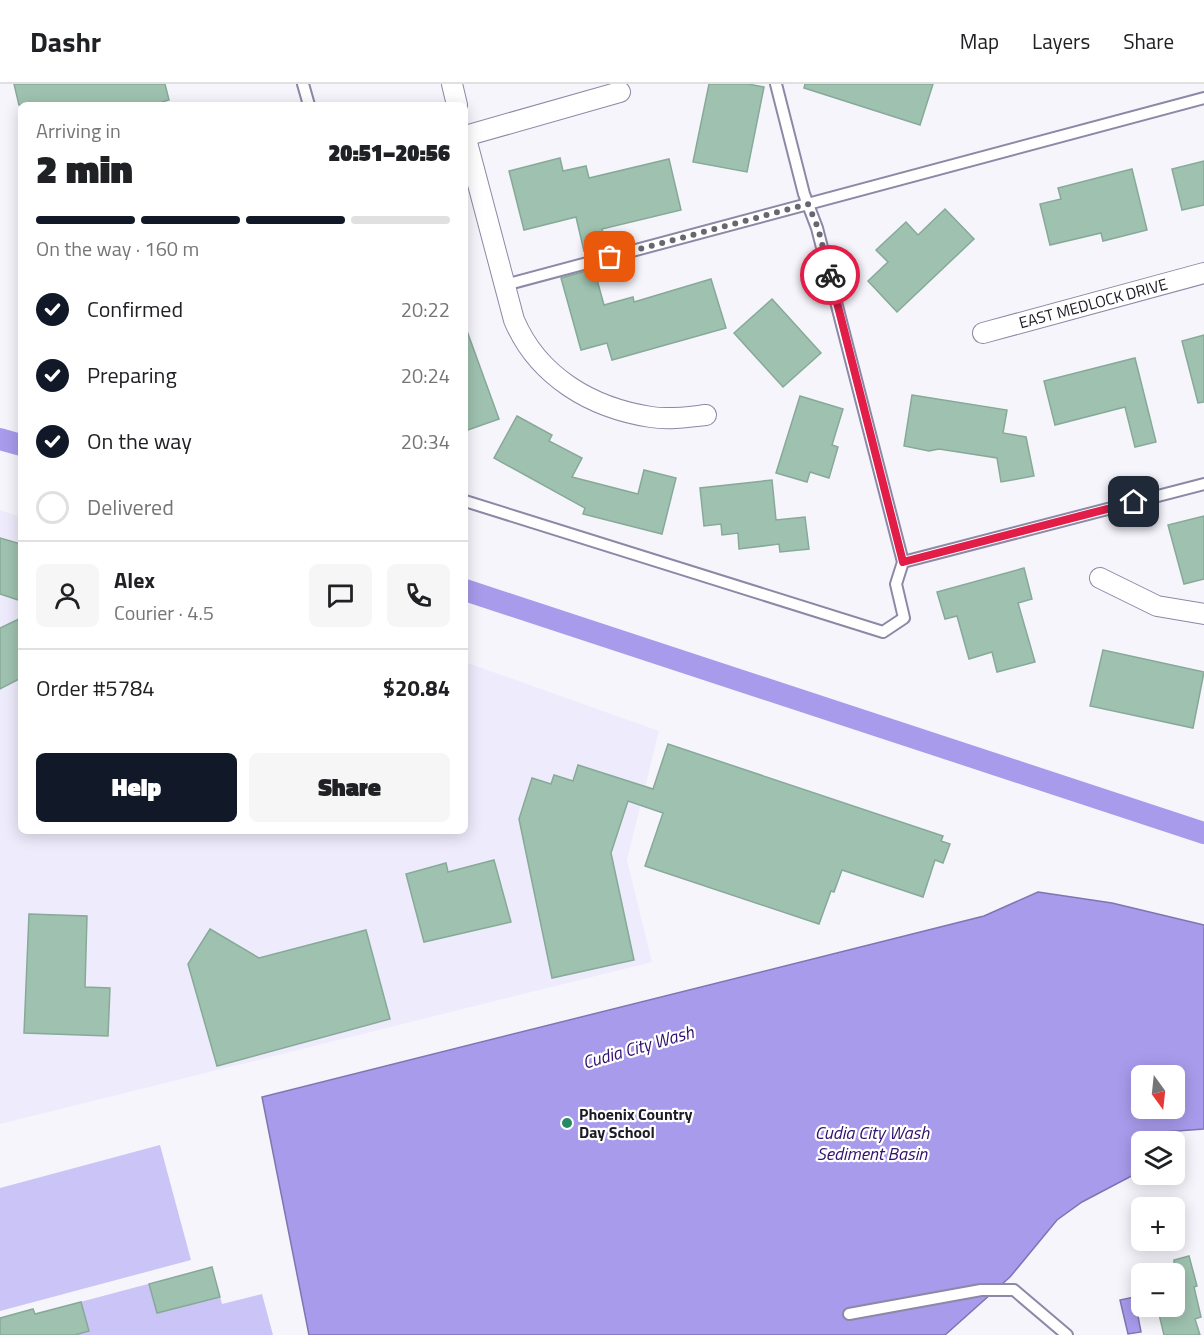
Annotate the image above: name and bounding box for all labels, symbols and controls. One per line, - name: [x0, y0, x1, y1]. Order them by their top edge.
- text: Dashr: [30, 20, 101, 63]
- text: Map: [960, 25, 999, 57]
- text: Layers: [1032, 25, 1090, 57]
- text: Share: [1123, 25, 1174, 57]
- text: Arriving in: [36, 115, 121, 146]
- text: 20:51–20:56: [328, 136, 450, 170]
- text: 2 min: [36, 139, 133, 198]
- pin: [584, 231, 635, 282]
- text: On the way · 160 m: [36, 233, 199, 264]
- icon: bag: [593, 240, 626, 273]
- courier: [800, 245, 860, 305]
- icon: bike: [814, 259, 847, 292]
- street label: EAST MEDLOCK DRIVE: [1016, 272, 1170, 334]
- text: Confirmed: [87, 292, 183, 326]
- icon: check: [36, 293, 69, 326]
- text: 20:22: [401, 294, 450, 325]
- text: Preparing: [87, 358, 177, 392]
- icon: check: [36, 359, 69, 392]
- text: 20:24: [401, 360, 450, 391]
- text: On the way: [87, 424, 192, 458]
- icon: check: [36, 425, 69, 458]
- text: 20:34: [401, 426, 450, 457]
- pin: [1108, 476, 1159, 527]
- icon: home: [1117, 485, 1150, 518]
- text: Delivered: [87, 490, 174, 524]
- text: Alex: [114, 563, 155, 597]
- button: person: [36, 564, 99, 627]
- button: chat: [309, 564, 372, 627]
- button: phone: [387, 564, 450, 627]
- text: Courier · 4.5: [114, 597, 214, 628]
- text: Order #5784: [36, 671, 155, 705]
- text: $20.84: [383, 671, 450, 705]
- button: Help: [36, 753, 237, 822]
- button: Share: [249, 753, 450, 822]
- water label: Cudia City Wash: [579, 1018, 698, 1076]
- north arrow: [1131, 1065, 1185, 1119]
- map controls: [1131, 1065, 1185, 1317]
- place label: Phoenix Country Day School: [579, 1102, 693, 1144]
- marker: Phoenix Country Day School: [560, 1116, 574, 1130]
- water label: Cudia City Wash Sediment Basin: [815, 1119, 930, 1167]
- button: layers: [1131, 1131, 1185, 1185]
- button: +: [1131, 1197, 1185, 1251]
- button: −: [1131, 1263, 1185, 1317]

